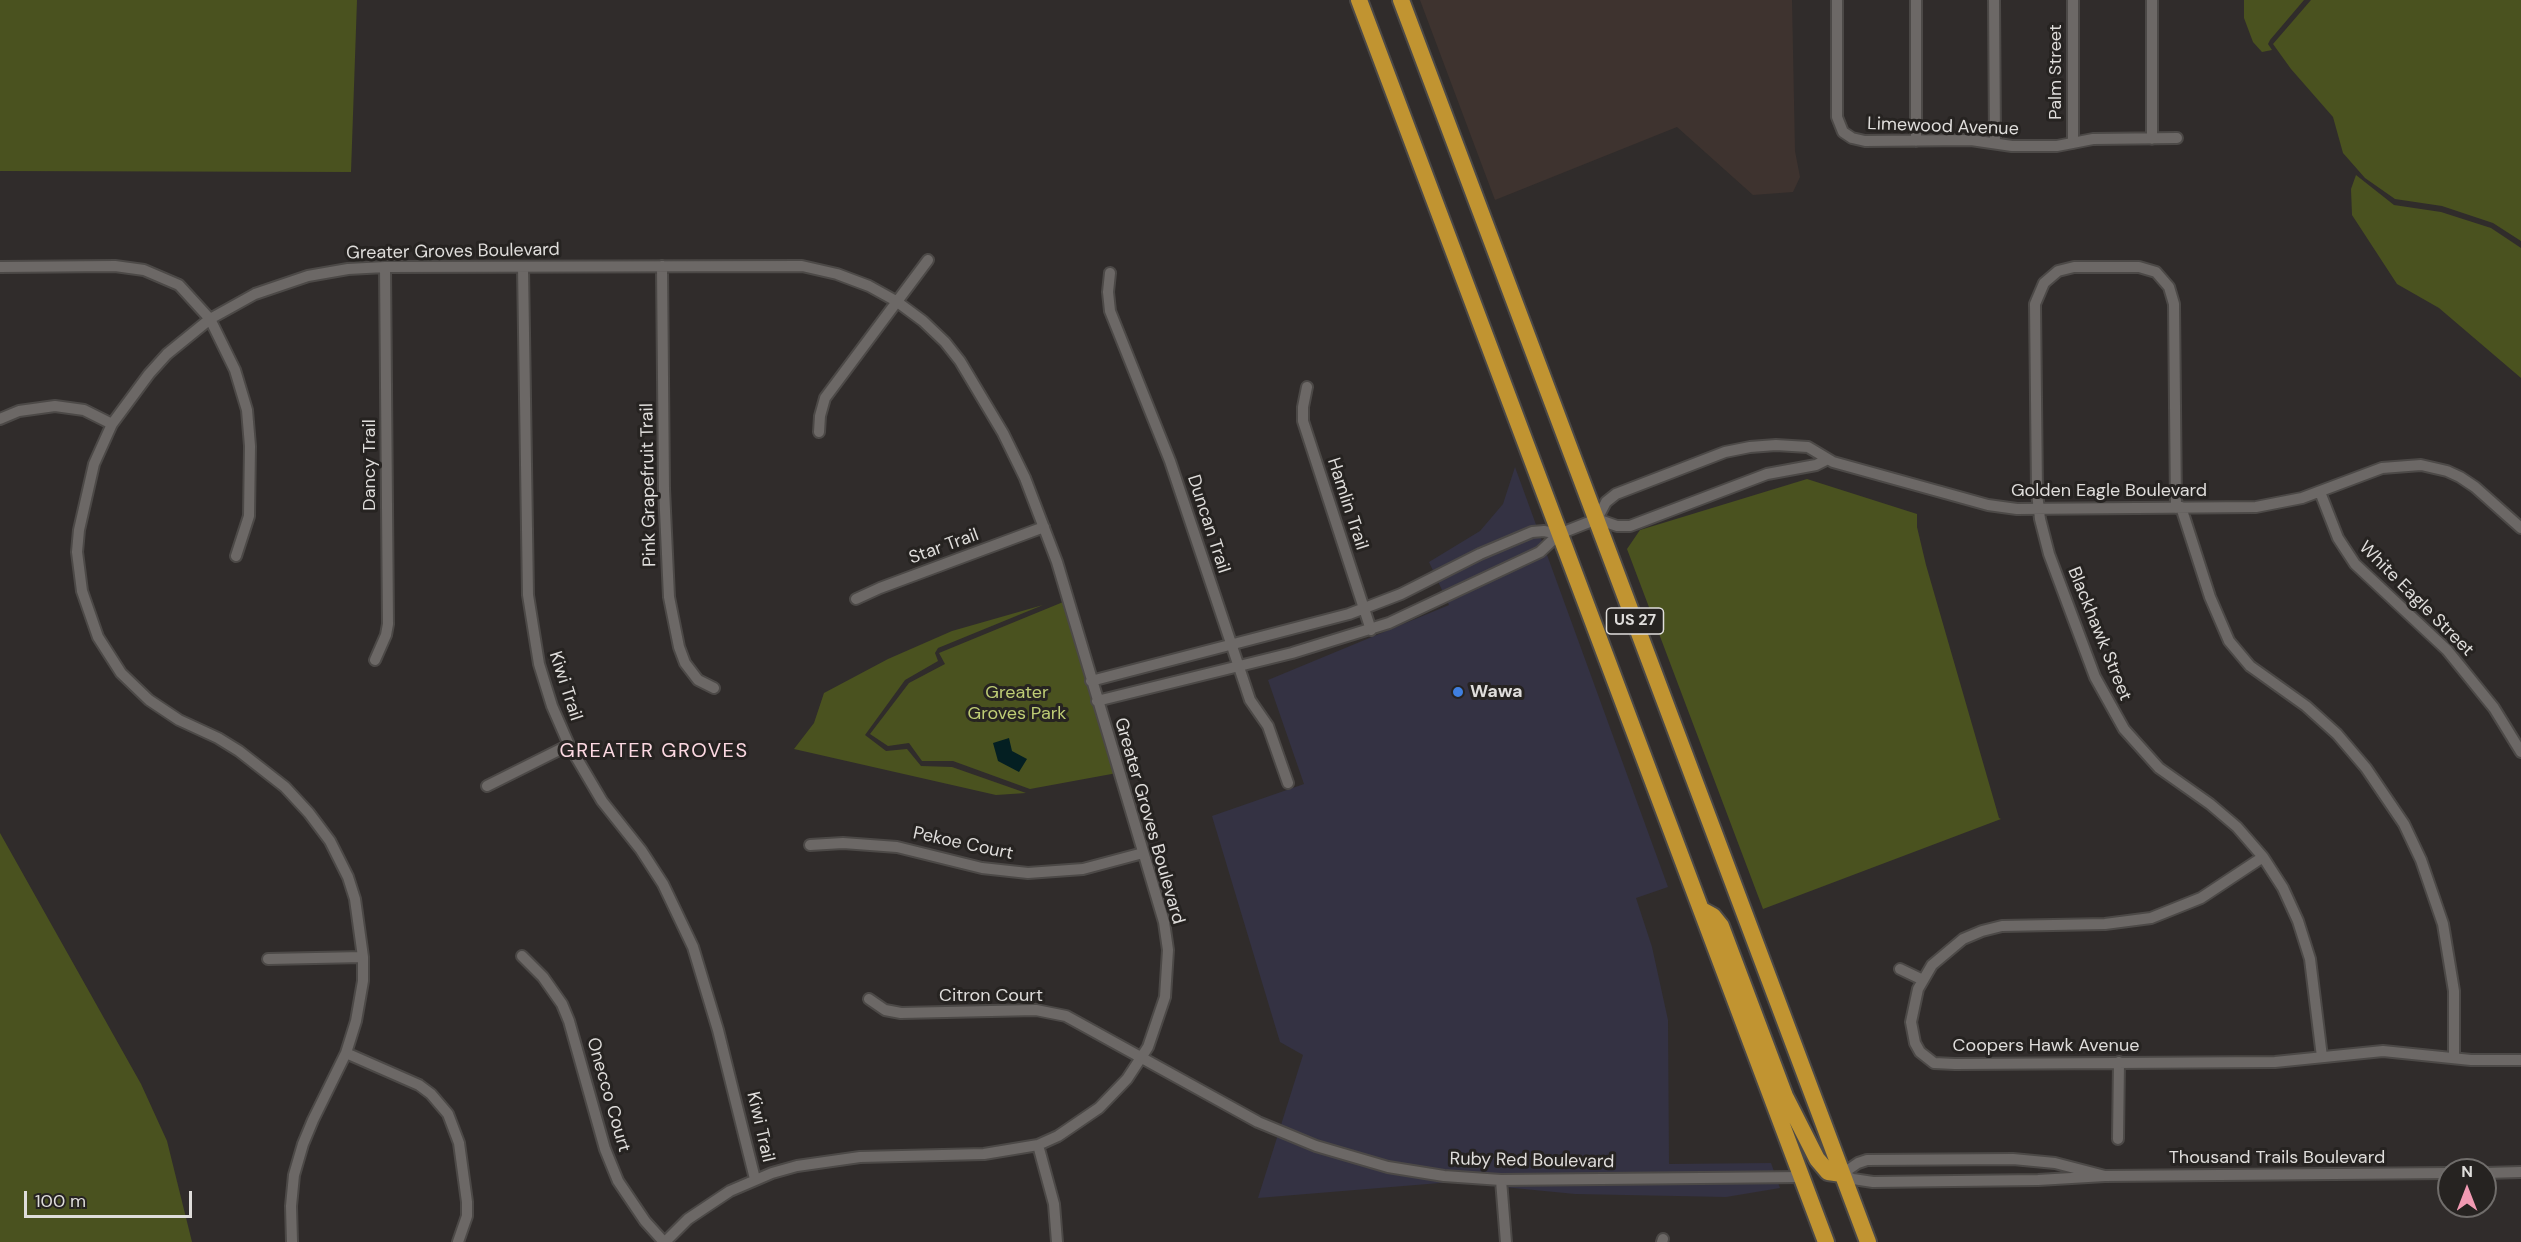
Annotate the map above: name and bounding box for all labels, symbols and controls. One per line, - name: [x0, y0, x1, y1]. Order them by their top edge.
- street label: Palm Street: [2045, 24, 2067, 120]
- street label: Limewood Avenue: [1867, 114, 2019, 140]
- street label: Greater Groves Boulevard: [346, 239, 560, 265]
- street label: Pink Grapefruit Trail: [637, 403, 661, 567]
- street label: Dancy Trail: [359, 419, 381, 511]
- street label: Hamlin Trail: [1322, 455, 1372, 553]
- street label: Duncan Trail: [1182, 472, 1234, 576]
- street label: Golden Eagle Boulevard: [2011, 480, 2207, 502]
- street label: Star Trail: [906, 524, 982, 570]
- street label: White Eagle Street: [2354, 537, 2478, 661]
- street label: Blackhawk Street: [2062, 564, 2136, 704]
- road number: US 27: [1606, 608, 1664, 634]
- street label: Kiwi Trail: [544, 649, 586, 723]
- place label: Wawa: [1470, 681, 1523, 703]
- park label: Greater Groves Park: [968, 682, 1066, 724]
- marker: Wawa: [1451, 685, 1465, 699]
- street label: Greater Groves Boulevard: [1109, 715, 1189, 927]
- district label: GREATER GROVES: [559, 740, 749, 764]
- street label: Pekoe Court: [911, 823, 1015, 865]
- street label: Citron Court: [939, 985, 1043, 1007]
- street label: Onecco Court: [581, 1035, 635, 1155]
- street label: Coopers Hawk Avenue: [1953, 1035, 2139, 1057]
- street label: Kiwi Trail: [741, 1090, 779, 1164]
- street label: Thousand Trails Boulevard: [2169, 1147, 2385, 1169]
- street label: Ruby Red Boulevard: [1449, 1149, 1615, 1173]
- north arrow: [2437, 1158, 2497, 1218]
- text: N: [2461, 1161, 2473, 1182]
- scale bar: [27, 1179, 195, 1217]
- text: 100 m: [35, 1189, 86, 1213]

